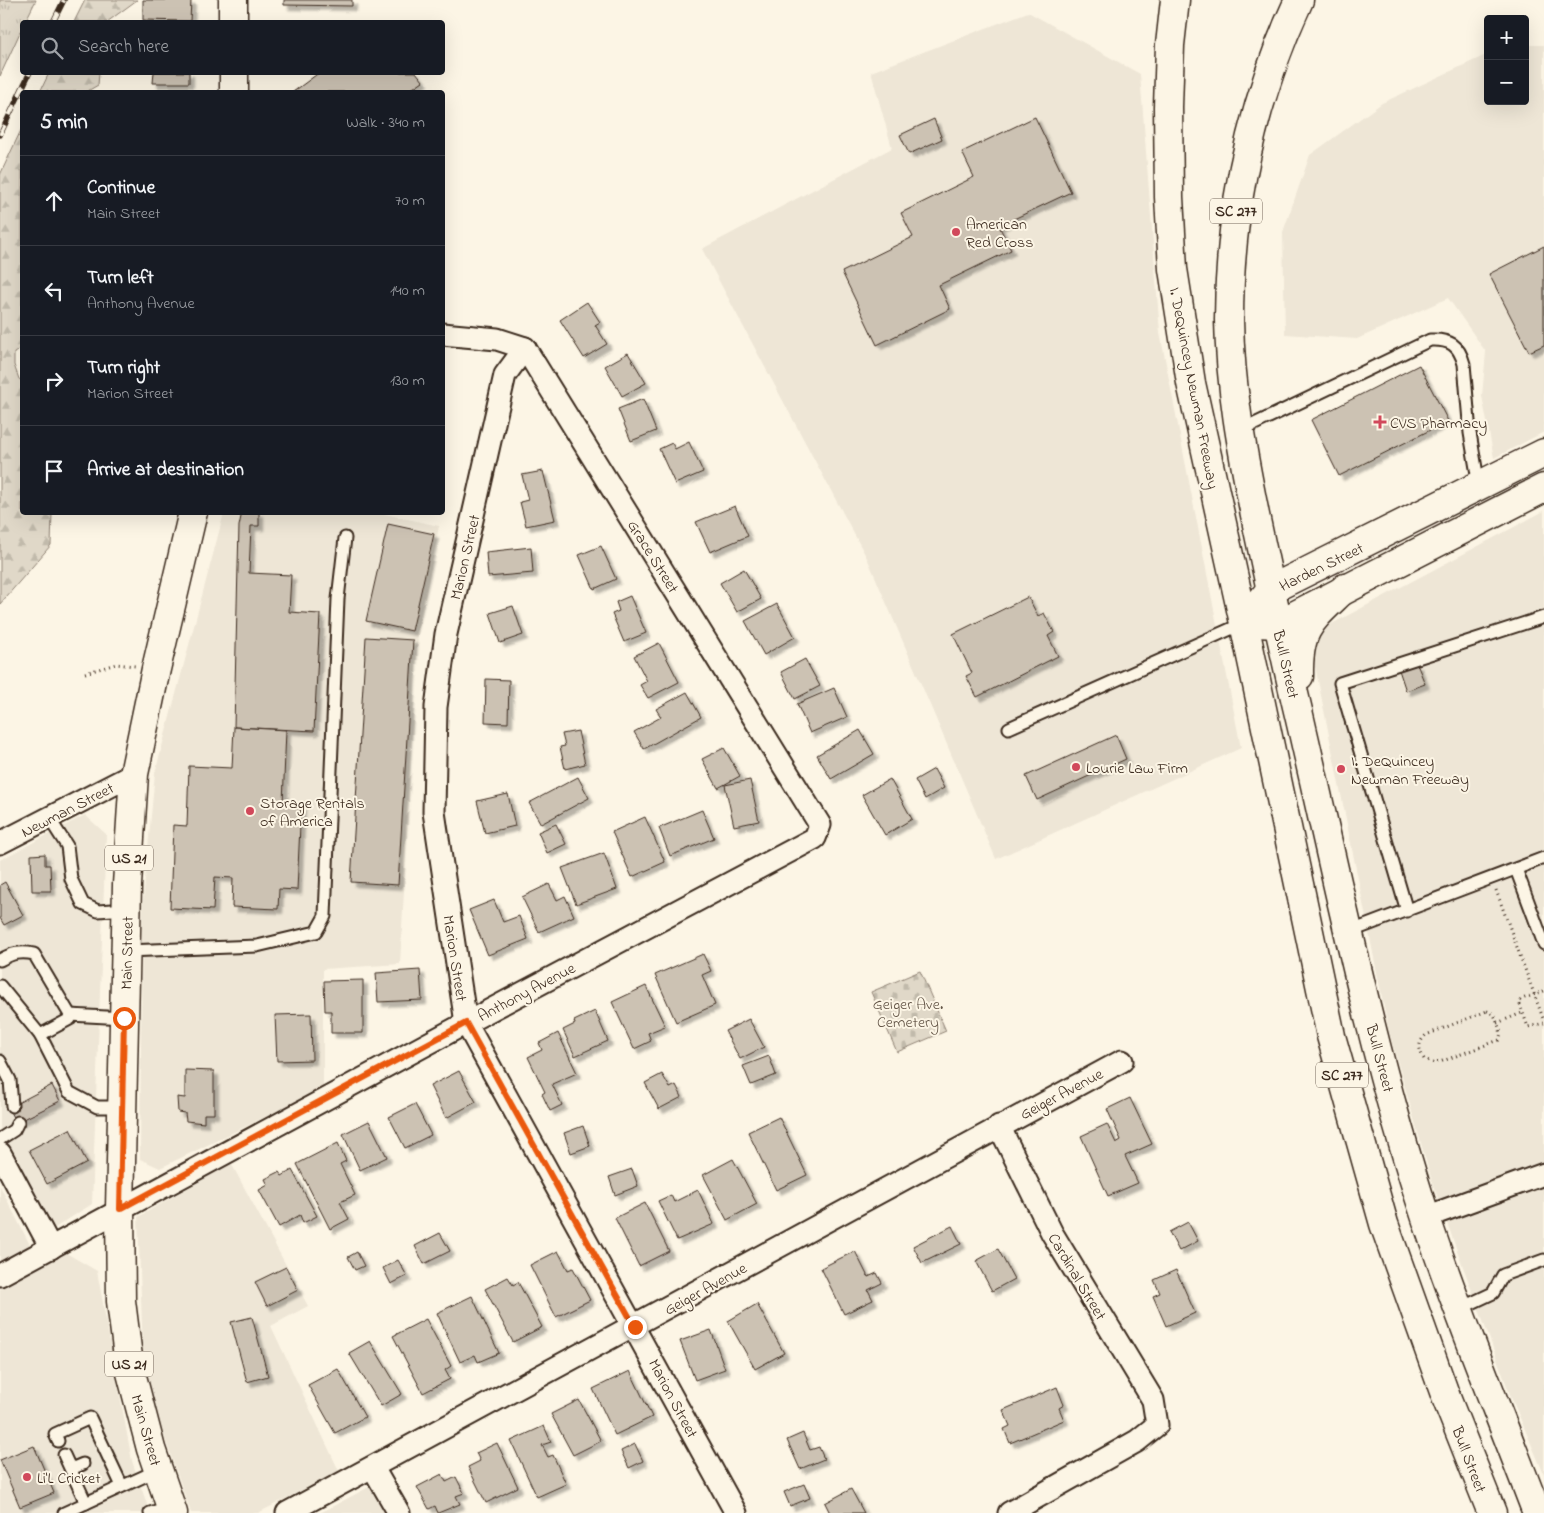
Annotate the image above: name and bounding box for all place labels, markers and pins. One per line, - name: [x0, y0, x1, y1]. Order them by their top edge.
- place label: American Red Cross: [966, 213, 1033, 255]
- marker: American Red Cross: [950, 226, 962, 238]
- place label: CVS Pharmacy: [1390, 412, 1487, 436]
- marker: CVS Pharmacy: [1374, 416, 1386, 428]
- place label: I. DeQuincey Newman Freeway: [1351, 750, 1469, 792]
- place label: Lourie Law Firm: [1086, 757, 1188, 781]
- marker: Lourie Law Firm: [1070, 761, 1082, 773]
- marker: I. DeQuincey Newman Freeway: [1335, 763, 1347, 775]
- place label: Storage Rentals of America: [260, 792, 365, 834]
- marker: Storage Rentals of America: [244, 805, 256, 817]
- place label: Li'L Cricket: [37, 1467, 101, 1491]
- marker: Li'L Cricket: [21, 1471, 33, 1483]

